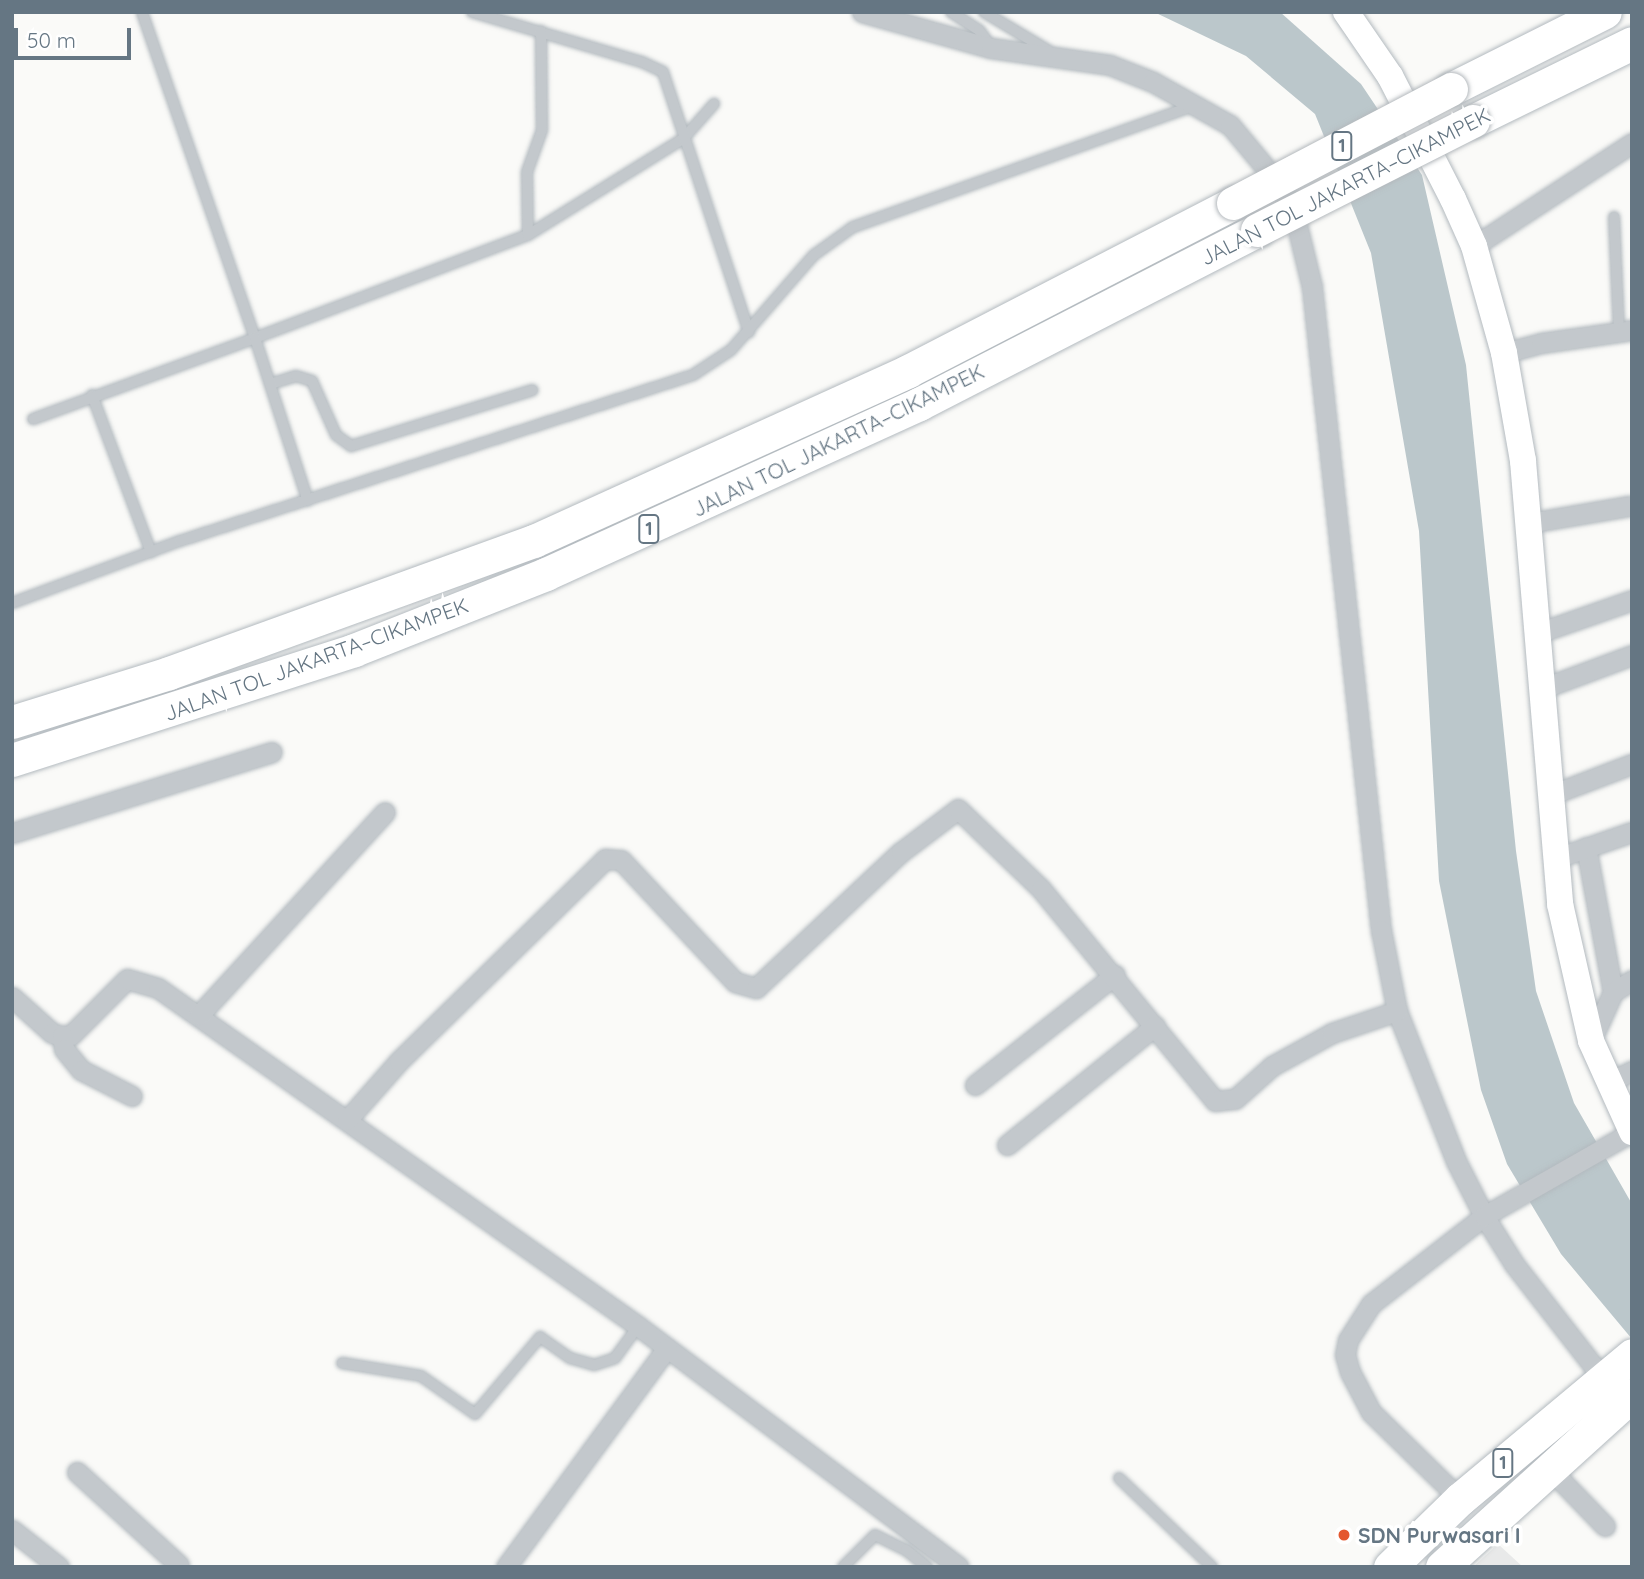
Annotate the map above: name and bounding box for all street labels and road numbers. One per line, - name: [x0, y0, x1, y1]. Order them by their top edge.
- street label: JALAN TOL JAKARTA–CIKAMPEK: [1196, 102, 1494, 270]
- road number: 1: [1330, 130, 1354, 162]
- street label: JALAN TOL JAKARTA–CIKAMPEK: [688, 358, 988, 522]
- road number: 1: [637, 514, 661, 544]
- street label: JALAN TOL JAKARTA–CIKAMPEK: [161, 592, 471, 726]
- road number: 1: [1491, 1448, 1515, 1478]

